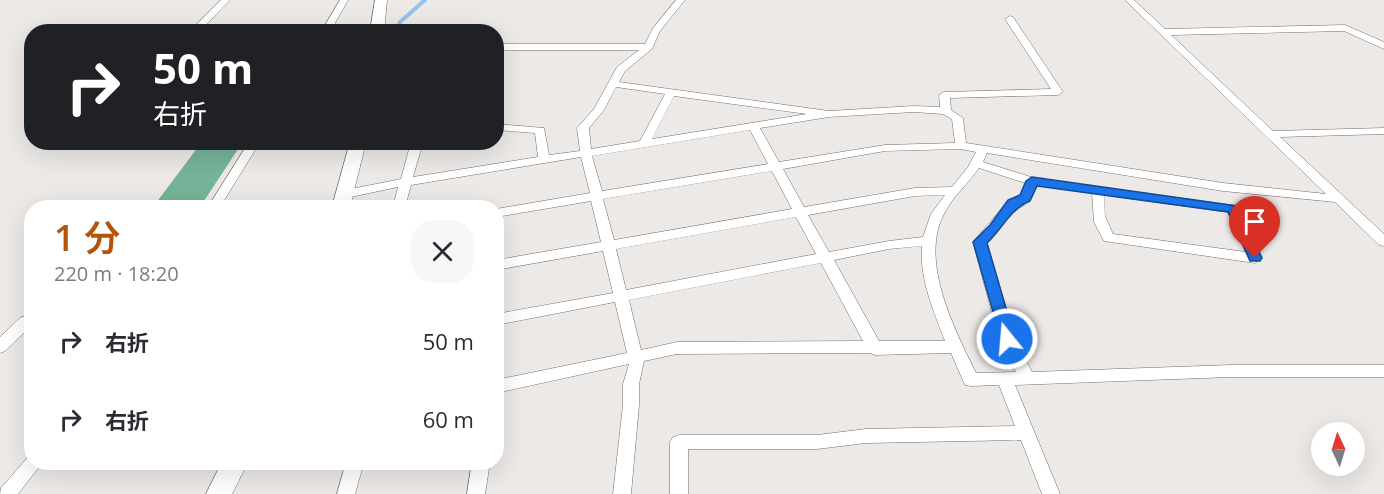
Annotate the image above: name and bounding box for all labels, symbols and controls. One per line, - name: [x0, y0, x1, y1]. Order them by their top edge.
- text: 50 m: [153, 39, 253, 96]
- icon: right: [54, 48, 132, 126]
- text: 右折: [153, 95, 207, 132]
- pin: [1229, 196, 1280, 258]
- icon: arrive: [1238, 205, 1271, 238]
- text: 1 分: [54, 213, 120, 262]
- button: close: [411, 220, 474, 283]
- text: 220 m · 18:20: [54, 260, 179, 287]
- position arrow: [975, 307, 1039, 371]
- icon: right: [54, 325, 87, 358]
- text: 50 m: [423, 326, 474, 356]
- text: 右折: [105, 327, 149, 357]
- icon: right: [54, 403, 87, 436]
- text: 60 m: [423, 404, 474, 434]
- text: 右折: [105, 405, 149, 435]
- north arrow: [1311, 422, 1365, 476]
- map controls: [1311, 422, 1365, 476]

